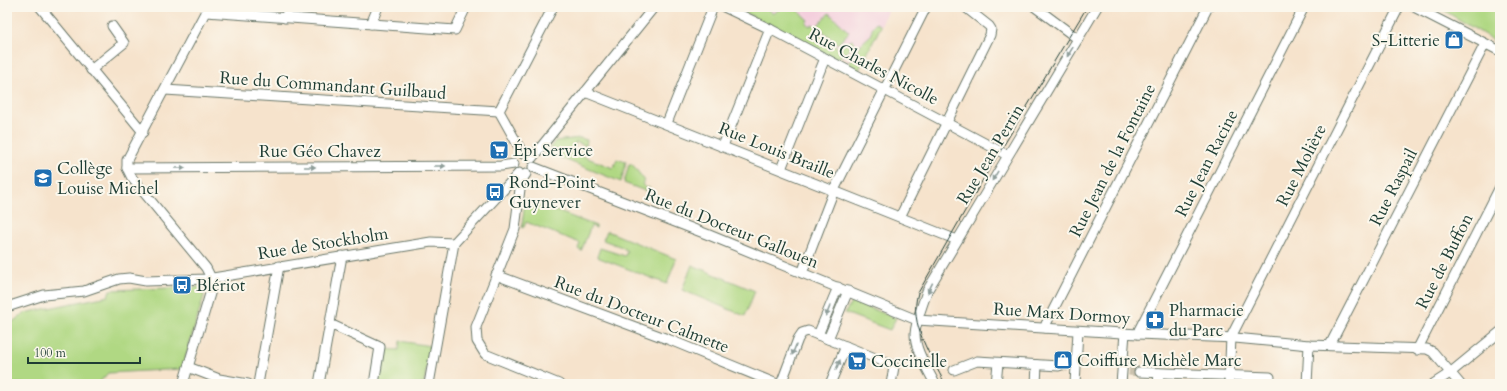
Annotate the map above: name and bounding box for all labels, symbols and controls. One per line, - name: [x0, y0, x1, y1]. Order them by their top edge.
- street label: Rue Charles Nicolle: [805, 22, 943, 110]
- place label: S-Litterie: [1372, 29, 1440, 52]
- shop icon: S-Litterie: [1443, 29, 1465, 51]
- one-way arrow: [1066, 46, 1073, 58]
- street label: Rue du Commandant Guilbaud: [219, 66, 447, 105]
- street label: Rue Jean de la Fontaine: [1064, 80, 1161, 241]
- street label: Rue Jean Perrin: [951, 100, 1030, 209]
- street label: Rue Jean Racine: [1170, 106, 1243, 221]
- street label: Rue Louis Braille: [715, 117, 838, 184]
- street label: Rue Molière: [1271, 120, 1332, 210]
- supermarket icon: Épi Service: [488, 139, 510, 161]
- place label: Épi Service: [513, 139, 593, 162]
- street label: Rue Géo Chavez: [259, 140, 381, 163]
- street label: Rue Raspail: [1364, 144, 1423, 230]
- place label: Collège Louise Michel: [57, 157, 159, 200]
- one-way arrow: [434, 163, 447, 169]
- one-way arrow: [174, 164, 186, 171]
- one-way arrow: [304, 164, 317, 170]
- school or university icon: Collège Louise Michel: [32, 167, 54, 189]
- one-way arrow: [992, 170, 999, 181]
- place label: Rond-Point Guynever: [509, 171, 596, 214]
- bus stop icon: Rond-Point Guynever: [484, 181, 506, 203]
- street label: Rue du Docteur Gallouen: [641, 183, 822, 274]
- street label: Rue de Buffon: [1410, 209, 1479, 313]
- street label: Rue de Stockholm: [256, 222, 391, 265]
- street label: Rue du Docteur Calmette: [551, 270, 733, 358]
- bus stop icon: Blériot: [171, 274, 193, 296]
- place label: Blériot: [196, 274, 246, 297]
- one-way arrow: [926, 282, 933, 293]
- street label: Rue Marx Dormoy: [992, 297, 1131, 330]
- place label: Pharmacie du Parc: [1169, 299, 1244, 342]
- one-way arrow: [825, 305, 831, 316]
- pharmacy icon: Pharmacie du Parc: [1144, 309, 1166, 331]
- scale bar: [28, 339, 140, 365]
- text: 100 m: [34, 345, 67, 361]
- one-way arrow: [791, 345, 797, 356]
- shop icon: Coiffure Michèle Marc: [1052, 349, 1074, 371]
- place label: Coiffure Michèle Marc: [1077, 349, 1242, 372]
- supermarket icon: Coccinelle: [846, 350, 868, 372]
- place label: Coccinelle: [871, 350, 947, 373]
- one-way arrow: [835, 359, 841, 370]

